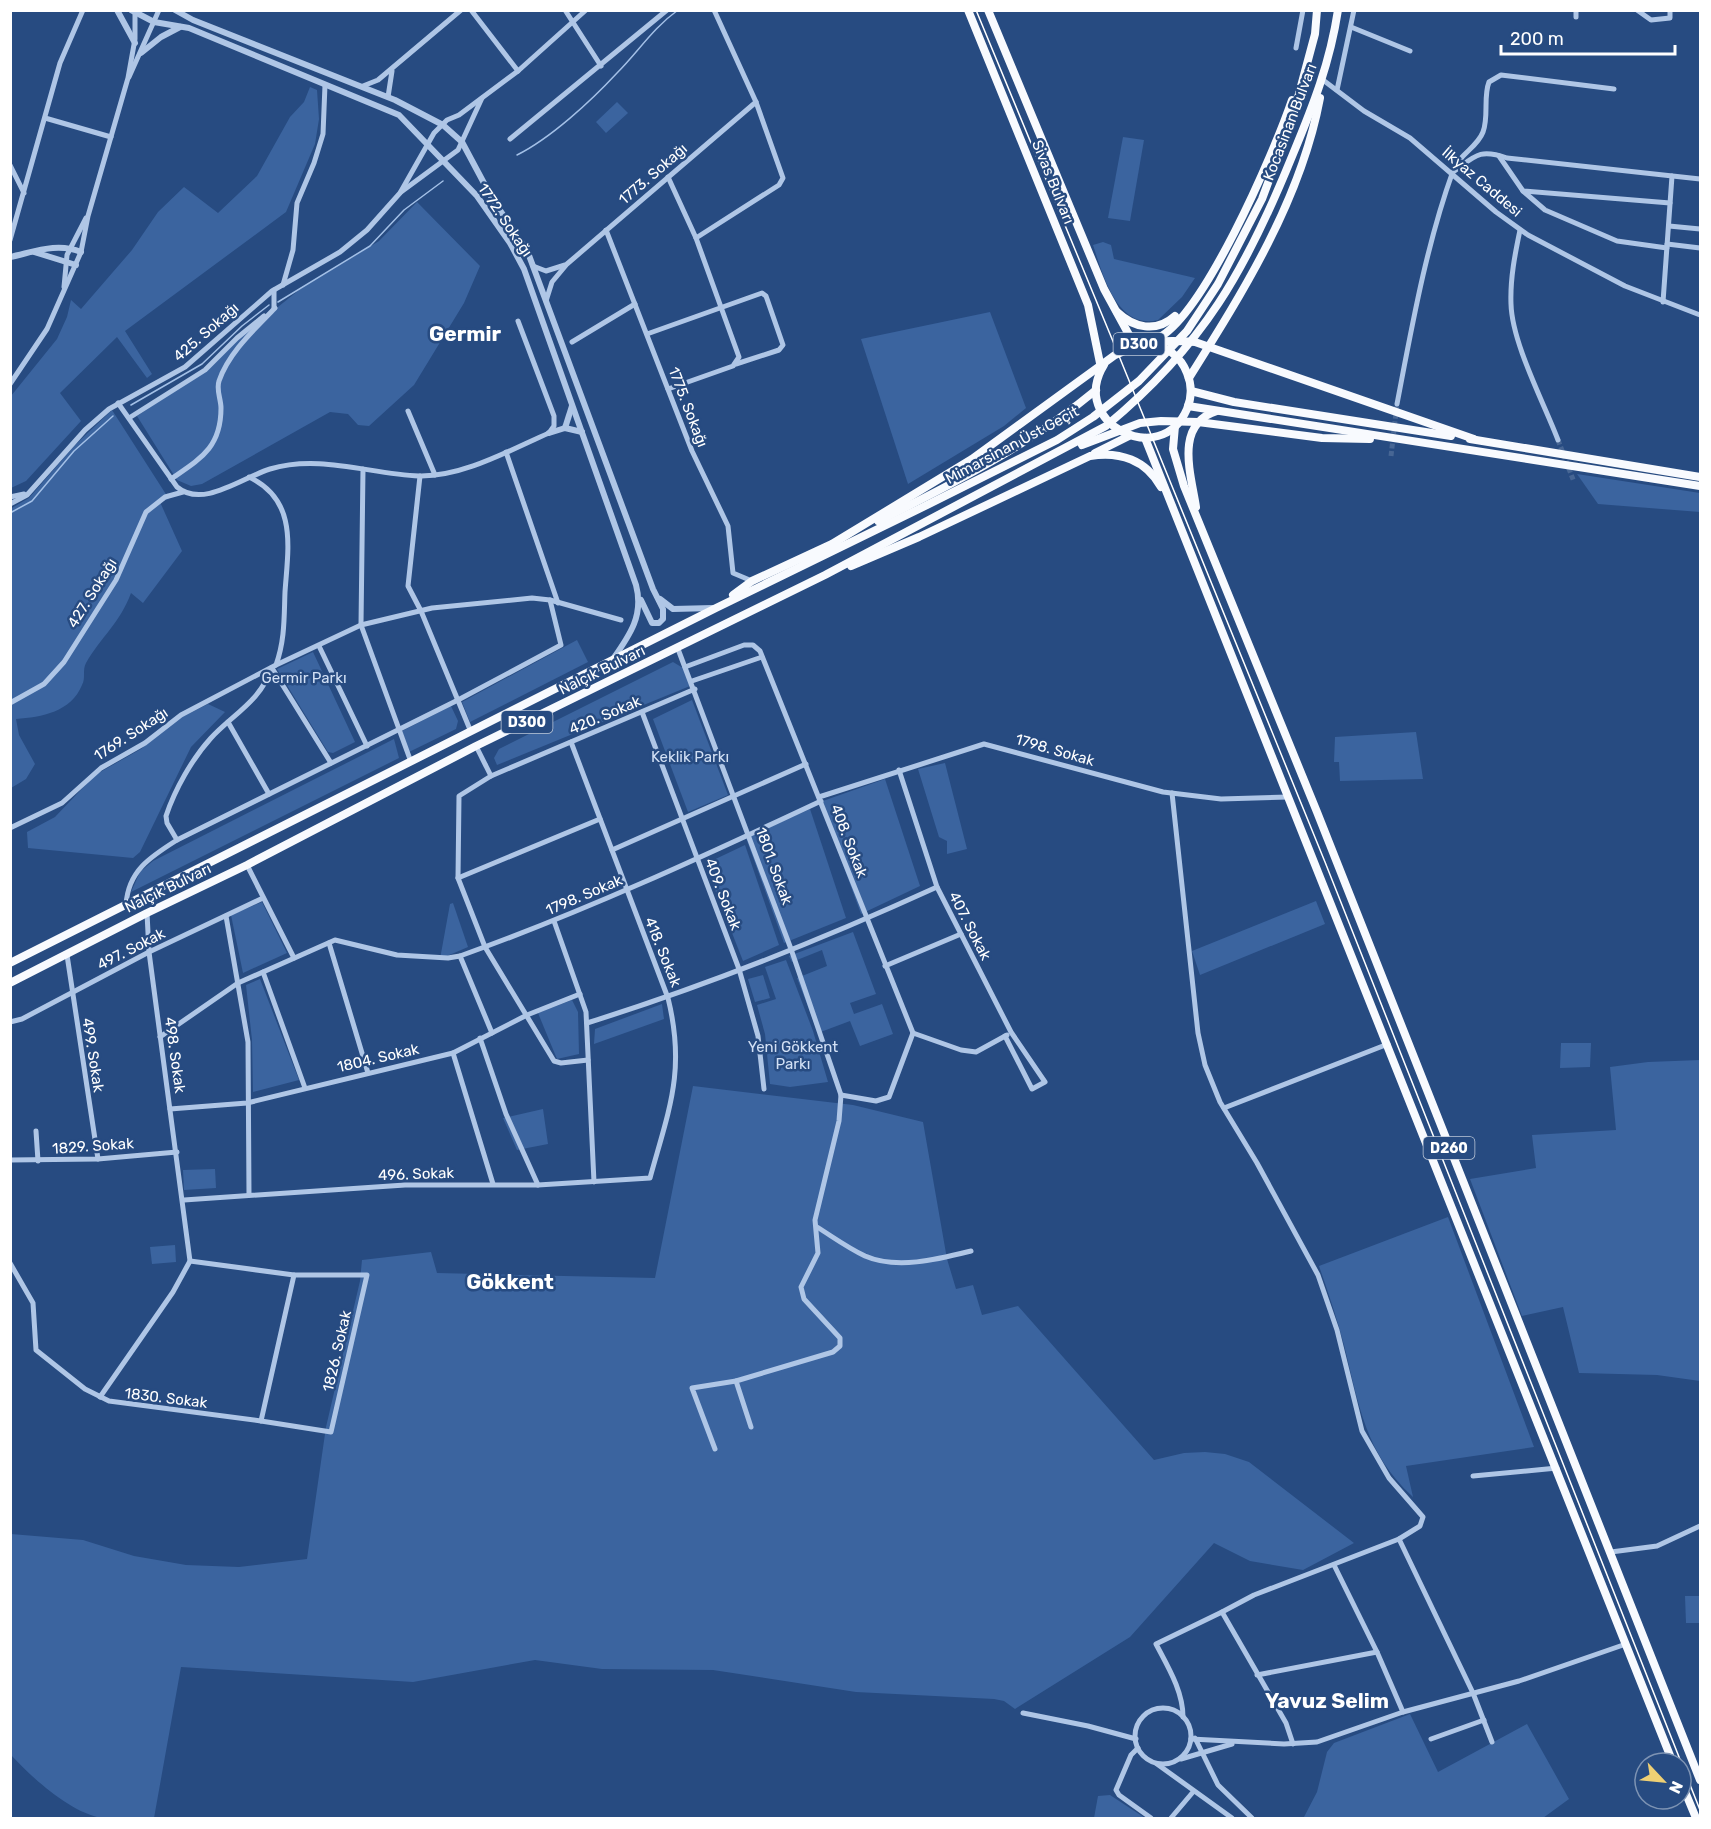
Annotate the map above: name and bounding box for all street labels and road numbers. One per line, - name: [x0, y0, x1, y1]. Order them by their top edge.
- street label: Kocasinan Bulvarı: [1259, 61, 1321, 183]
- street label: Sivas Bulvarı: [1028, 137, 1078, 227]
- street label: 1773. Sokağı: [615, 139, 691, 209]
- street label: İlkyaz Caddesi: [1438, 143, 1526, 221]
- street label: 1772. Sokağı: [474, 180, 536, 260]
- street label: 425. Sokağı: [170, 299, 242, 365]
- road number: D300: [1114, 333, 1164, 355]
- street label: 1775. Sokağı: [664, 364, 712, 450]
- street label: Mimarsinan Üst Geçit: [942, 402, 1082, 488]
- street label: 427. Sokağı: [64, 555, 120, 631]
- street label: Nalçık Bulvarı: [556, 641, 648, 699]
- street label: 420. Sokak: [566, 692, 644, 738]
- street label: 1769. Sokağı: [91, 703, 171, 765]
- road number: D300: [502, 711, 552, 733]
- street label: 1798. Sokak: [1013, 730, 1097, 770]
- street label: 408. Sokak: [827, 802, 871, 881]
- street label: 1801. Sokak: [752, 825, 796, 907]
- street label: 409. Sokak: [701, 855, 745, 933]
- street label: Nalçık Bulvarı: [122, 859, 214, 917]
- street label: 1798. Sokak: [543, 871, 625, 919]
- street label: 407. Sokak: [945, 889, 995, 964]
- street label: 418. Sokak: [641, 914, 685, 990]
- street label: 497. Sokak: [94, 924, 168, 974]
- street label: 498. Sokak: [161, 1016, 189, 1094]
- street label: 499. Sokak: [78, 1017, 108, 1094]
- street label: 1804. Sokak: [335, 1040, 421, 1076]
- street label: 1829. Sokak: [52, 1134, 135, 1158]
- road number: D260: [1424, 1137, 1474, 1159]
- street label: 496. Sokak: [378, 1164, 455, 1184]
- street label: 1826. Sokak: [319, 1308, 355, 1393]
- street label: 1830. Sokak: [124, 1384, 209, 1412]

